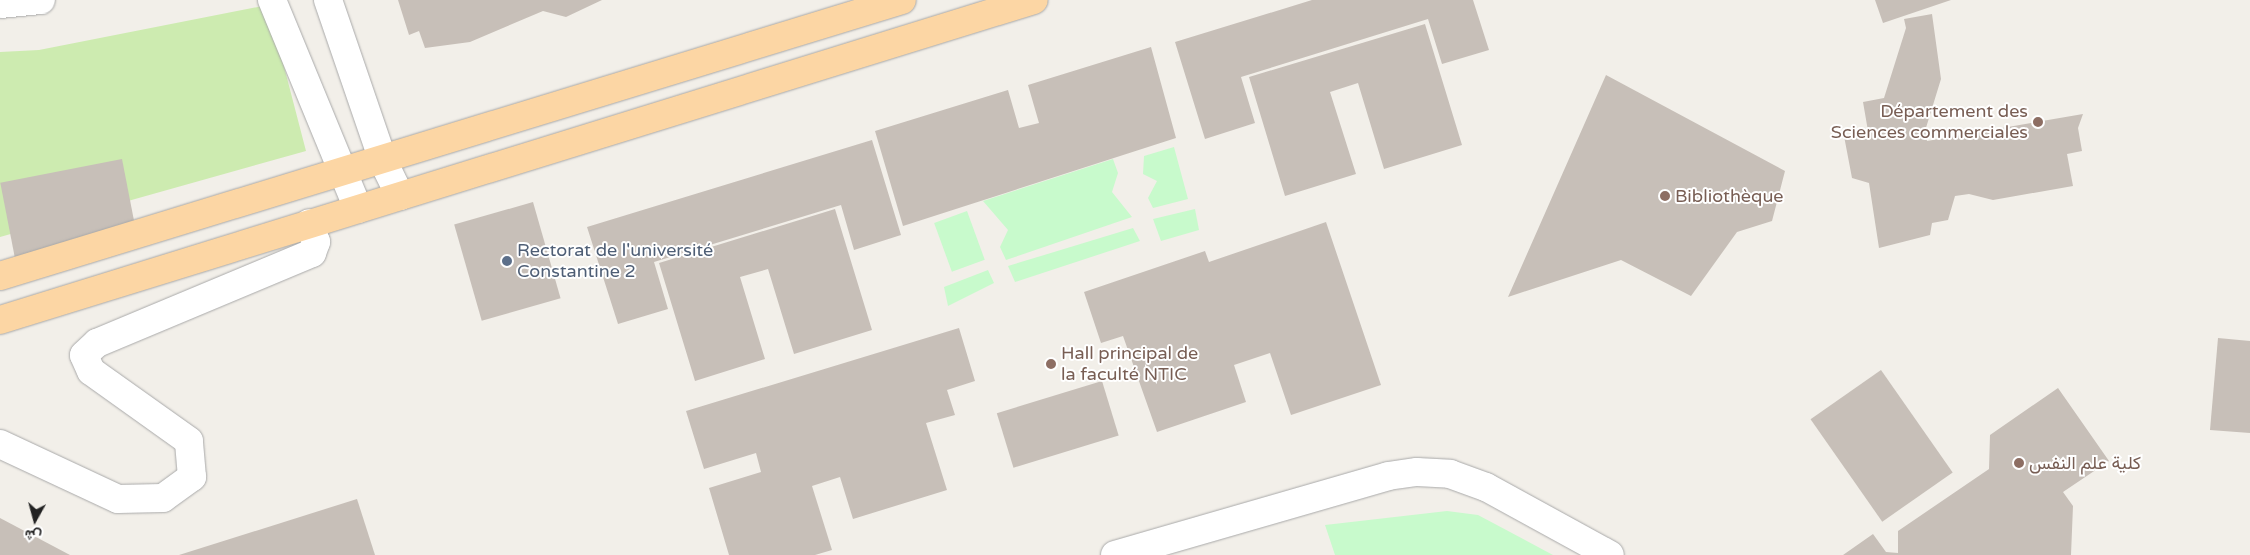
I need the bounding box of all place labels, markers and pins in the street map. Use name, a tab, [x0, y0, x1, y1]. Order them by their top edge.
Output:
place label: Département des Sciences commerciales	[1831, 101, 2028, 144]
marker: Département des Sciences commerciales	[2032, 116, 2044, 128]
place label: Bibliothèque	[1675, 185, 1784, 207]
marker: Bibliothèque	[1659, 190, 1671, 202]
place label: Rectorat de l'université Constantine 2	[517, 240, 713, 282]
marker: Rectorat de l'université Constantine 2	[501, 255, 513, 267]
place label: Hall principal de la faculté NTIC	[1061, 343, 1198, 386]
marker: Hall principal de la faculté NTIC	[1045, 358, 1057, 370]
place label: كلية علم النفس	[2029, 452, 2141, 474]
marker: كلية علم النفس	[2013, 457, 2025, 469]

